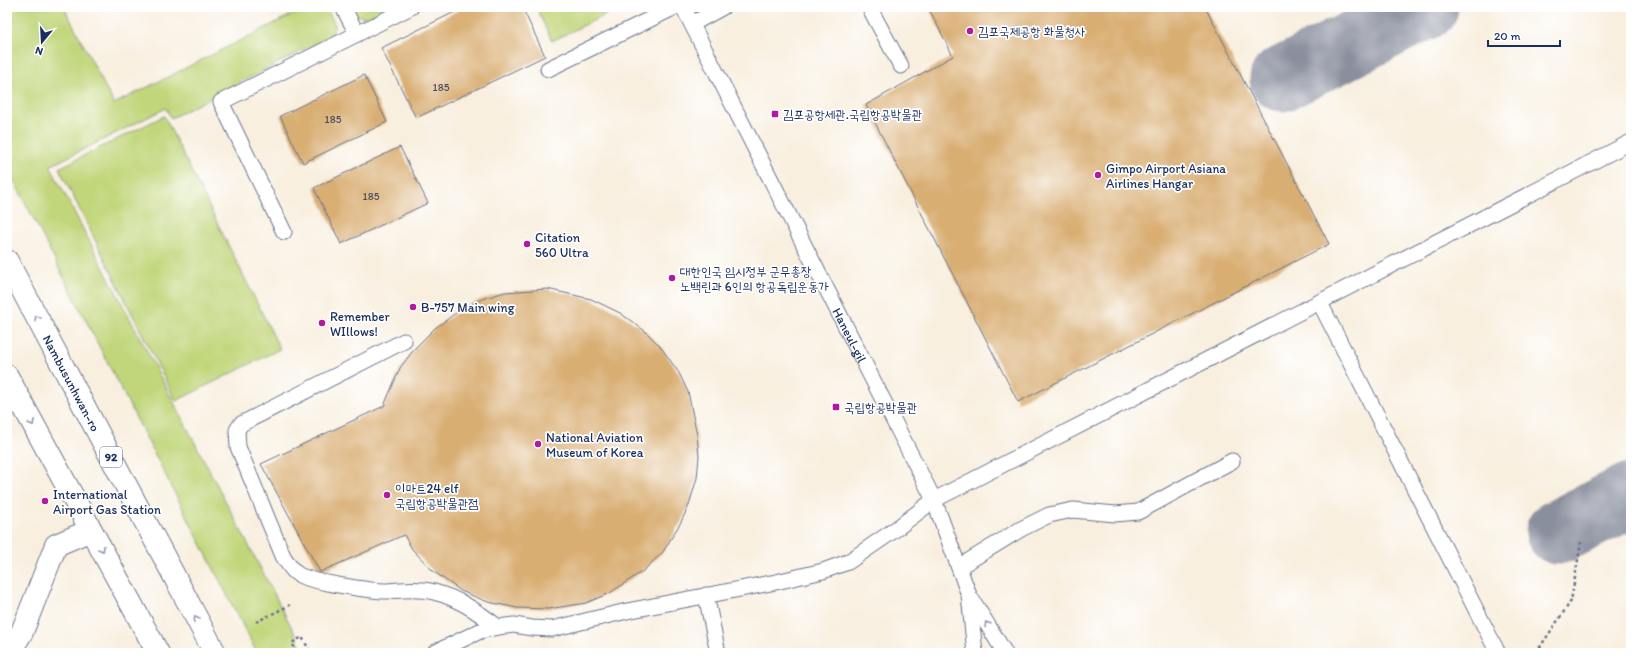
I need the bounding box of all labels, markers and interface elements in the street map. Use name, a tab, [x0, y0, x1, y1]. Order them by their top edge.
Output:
north arrow	[22, 22, 62, 62]
scale bar	[1488, 22, 1560, 48]
place label: 김포국제공항 화물청사	[978, 24, 1086, 39]
marker: 김포국제공항 화물청사	[965, 26, 975, 36]
text: 20 m	[1494, 29, 1521, 43]
text: N	[34, 44, 45, 58]
house number: 185	[433, 81, 450, 94]
place label: 김포공항세관.국립항공박물관	[783, 107, 922, 122]
marker: 김포공항세관.국립항공박물관	[770, 109, 780, 119]
house number: 185	[325, 113, 342, 126]
place label: Gimpo Airport Asiana Airlines Hangar	[1106, 161, 1226, 191]
marker: Gimpo Airport Asiana Airlines Hangar	[1093, 170, 1103, 180]
house number: 185	[363, 190, 380, 203]
place label: Citation 560 Ultra	[535, 230, 589, 260]
marker: Citation 560 Ultra	[522, 239, 532, 249]
place label: 대한인국 임시정부 군무총장 노백린과 6인의 항공독립운동가	[680, 264, 829, 294]
marker: 대한인국 임시정부 군무총장 노백린과 6인의 항공독립운동가	[667, 273, 677, 283]
place label: B-757 Main wing	[421, 300, 515, 315]
marker: B-757 Main wing	[408, 302, 418, 312]
street label: Haneul-gil	[830, 305, 870, 365]
place label: Remember WIllows!	[330, 309, 391, 339]
one-way arrow	[35, 315, 42, 322]
marker: Remember WIllows!	[317, 318, 327, 328]
street label: Nambusunhwan-ro	[40, 332, 104, 434]
place label: 국립항공박물관	[844, 400, 917, 415]
marker: 국립항공박물관	[831, 402, 841, 412]
one-way arrow	[28, 419, 35, 426]
place label: National Aviation Museum of Korea	[546, 430, 644, 460]
marker: National Aviation Museum of Korea	[533, 439, 543, 449]
road number: 92	[100, 447, 122, 467]
place label: 이마트24 elf 국립항공박물관점	[395, 481, 479, 511]
place label: International Airport Gas Station	[53, 487, 161, 517]
marker: 이마트24 elf 국립항공박물관점	[382, 490, 392, 500]
marker: International Airport Gas Station	[40, 496, 50, 506]
one-way arrow	[97, 545, 104, 552]
one-way arrow	[194, 615, 201, 623]
one-way arrow	[984, 621, 992, 628]

